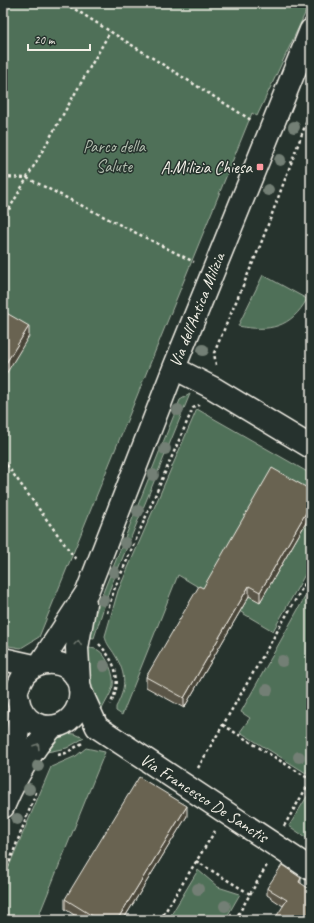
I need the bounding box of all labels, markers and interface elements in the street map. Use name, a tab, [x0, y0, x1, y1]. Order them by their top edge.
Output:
scale bar	[28, 26, 90, 52]
text: 20 m	[34, 32, 56, 48]
park label: Parco della Salute	[83, 136, 147, 177]
place label: A.Milizia Chiesa	[161, 157, 254, 178]
marker: A.Milizia Chiesa	[255, 162, 265, 172]
street label: Via dell'Antica Milizia	[165, 248, 230, 370]
one-way arrow	[73, 640, 82, 646]
one-way arrow	[33, 743, 40, 750]
street label: Via Francesco De Sanctis	[136, 749, 274, 848]

